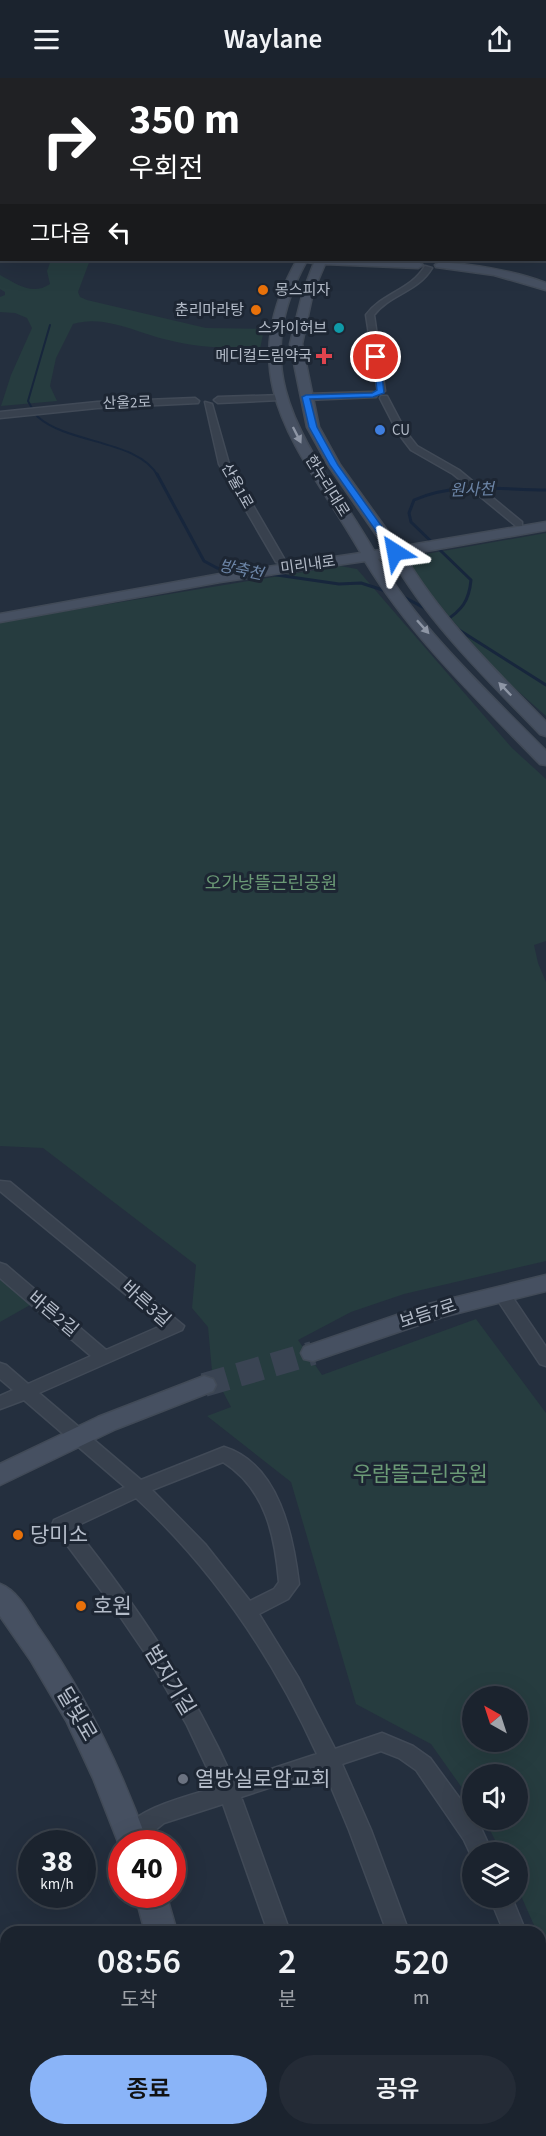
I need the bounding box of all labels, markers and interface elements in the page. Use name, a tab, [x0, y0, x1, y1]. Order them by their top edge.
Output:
text: Waylane	[224, 20, 322, 59]
icon: menu	[30, 23, 63, 56]
icon: share	[483, 23, 516, 56]
text: 350 m	[129, 90, 240, 150]
icon: right	[30, 102, 108, 180]
text: 우회전	[129, 149, 204, 188]
icon: left	[103, 216, 136, 249]
text: 그다음	[30, 218, 91, 250]
place label: 몽스피자	[275, 280, 330, 301]
marker: 몽스피자	[256, 283, 270, 297]
place label: 춘리마라탕	[175, 300, 244, 321]
marker: 춘리마라탕	[249, 303, 263, 317]
place label: 스카이허브	[258, 318, 327, 339]
marker: 스카이허브	[332, 321, 346, 335]
pin	[350, 331, 401, 382]
icon: arrive	[359, 340, 392, 373]
place label: 메디컬드림약국	[215, 346, 312, 367]
marker: 메디컬드림약국	[317, 349, 331, 363]
street label: 산울2로	[102, 392, 152, 414]
place label: CU	[392, 420, 410, 441]
marker: CU	[373, 423, 387, 437]
one-way arrow	[292, 427, 302, 444]
street label: 한누리대로	[300, 451, 354, 521]
street label: 산울1로	[216, 460, 258, 512]
water label: 원사천	[450, 478, 497, 502]
position arrow	[363, 520, 427, 584]
street label: 미리내로	[279, 551, 337, 579]
water label: 방축천	[217, 555, 267, 586]
one-way arrow	[416, 620, 430, 635]
one-way arrow	[498, 681, 512, 696]
park label: 오가낭뜰근린공원	[205, 871, 337, 896]
street label: 바른3길	[116, 1275, 176, 1333]
street label: 바른2길	[23, 1286, 83, 1342]
street label: 보듬7로	[396, 1293, 460, 1335]
park label: 우람뜰근린공원	[352, 1459, 488, 1489]
place label: 당미소	[30, 1520, 88, 1550]
marker: 당미소	[11, 1528, 25, 1542]
place label: 호원	[93, 1591, 132, 1621]
marker: 호원	[74, 1599, 88, 1613]
street label: 범지기길	[137, 1639, 203, 1721]
street label: 달빛로	[50, 1681, 104, 1747]
north arrow	[462, 1686, 528, 1752]
map controls	[462, 1686, 528, 1908]
place label: 열방실로암교회	[195, 1764, 330, 1794]
button: sound	[462, 1764, 528, 1830]
marker: 열방실로암교회	[176, 1772, 190, 1786]
speed limit sign: 40	[108, 1830, 186, 1908]
text: 38	[41, 1840, 73, 1883]
button: layers	[462, 1842, 528, 1908]
text: km/h	[40, 1874, 74, 1895]
text: 08:56	[97, 1936, 181, 1987]
text: 2	[278, 1936, 296, 1987]
text: 520	[393, 1937, 449, 1988]
text: m	[413, 1984, 429, 2012]
text: 도착	[121, 1986, 157, 2014]
text: 분	[278, 1986, 296, 2014]
button: 종료	[30, 2055, 267, 2124]
button: 공유	[279, 2055, 516, 2124]

